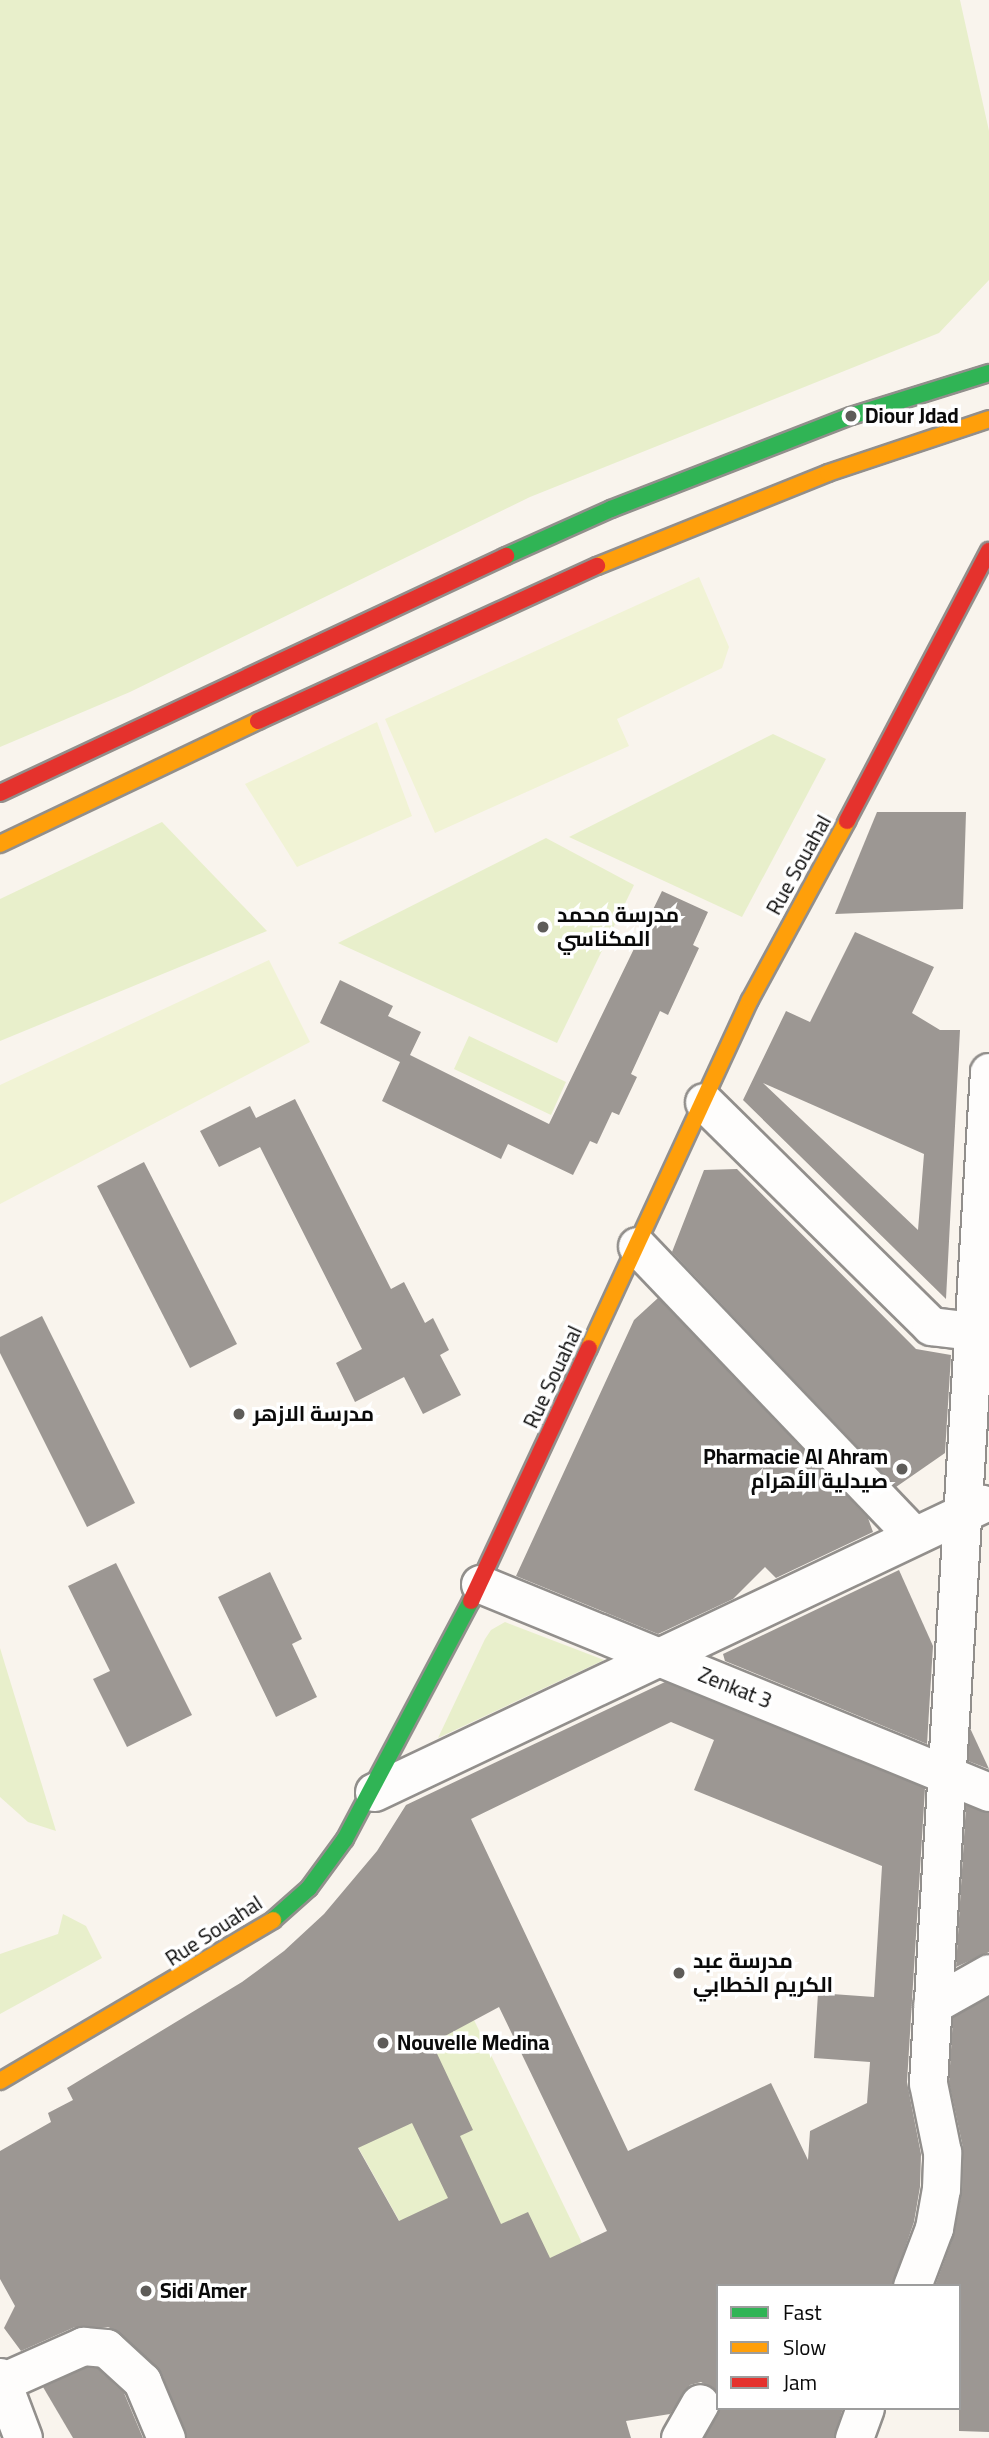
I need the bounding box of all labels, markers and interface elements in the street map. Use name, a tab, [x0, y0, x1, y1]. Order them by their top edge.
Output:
place label: Diour Jdad	[865, 403, 959, 429]
marker: Diour Jdad	[843, 408, 859, 424]
street label: Rue Souahal	[761, 811, 837, 919]
place label: مدرسة محمد المكناسي	[557, 902, 679, 952]
marker: مدرسة محمد المكناسي	[535, 919, 551, 935]
street label: Rue Souahal	[518, 1322, 588, 1432]
place label: مدرسة الازهر	[253, 1401, 374, 1427]
marker: مدرسة الازهر	[231, 1406, 247, 1422]
place label: Pharmacie Al Ahram صيدلية الأهرام	[703, 1444, 888, 1494]
marker: Pharmacie Al Ahram صيدلية الأهرام	[894, 1461, 910, 1477]
street label: Zenkat 3	[695, 1662, 775, 1714]
street label: Rue Souahal	[161, 1890, 267, 1972]
place label: مدرسة عبد الكريم الخطابي	[693, 1948, 833, 1998]
marker: مدرسة عبد الكريم الخطابي	[671, 1965, 687, 1981]
place label: Nouvelle Medina	[397, 2030, 549, 2056]
marker: Nouvelle Medina	[375, 2035, 391, 2051]
place label: Sidi Amer	[160, 2278, 247, 2304]
marker: Sidi Amer	[138, 2283, 154, 2299]
legend	[716, 2284, 961, 2410]
text: Fast	[783, 2293, 822, 2332]
text: Slow	[783, 2328, 826, 2367]
text: Jam	[783, 2363, 817, 2402]

